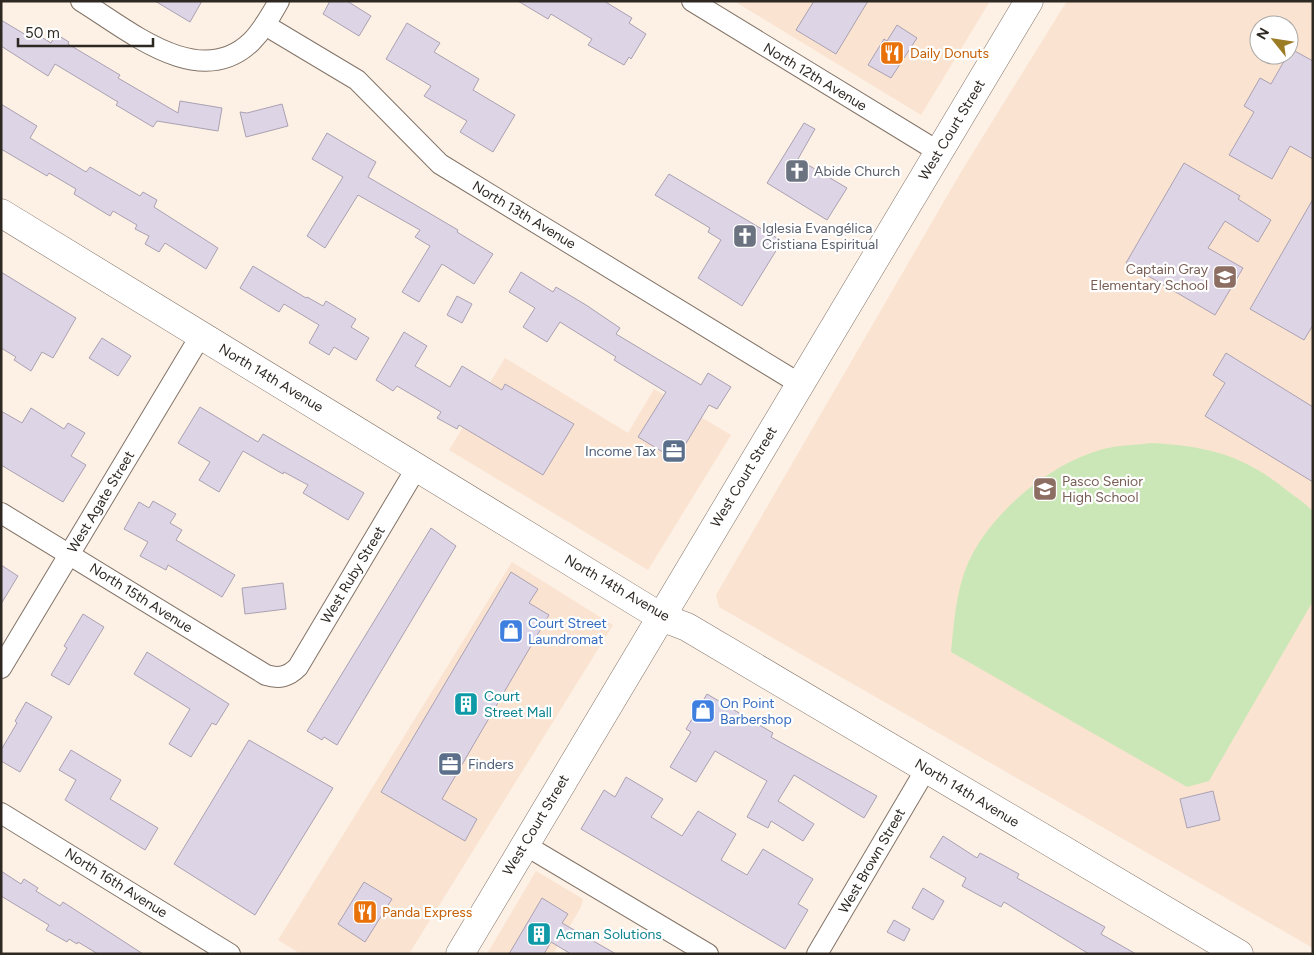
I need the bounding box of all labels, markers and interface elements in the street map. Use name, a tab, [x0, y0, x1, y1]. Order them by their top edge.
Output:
scale bar	[18, 15, 152, 47]
north arrow	[1249, 15, 1299, 65]
text: 50 m	[25, 24, 60, 42]
text: N	[1253, 25, 1273, 43]
street label: North 12th Avenue	[760, 39, 870, 115]
restaurant icon: Daily Donuts	[879, 40, 905, 66]
place label: Daily Donuts	[910, 45, 989, 62]
street label: West Court Street	[915, 77, 989, 183]
church icon: Abide Church	[784, 158, 810, 184]
place label: Abide Church	[814, 163, 900, 180]
street label: North 13th Avenue	[469, 177, 579, 253]
place label: Iglesia Evangélica Cristiana Espiritual	[762, 220, 878, 253]
church icon: Iglesia Evangélica Cristiana Espiritual	[732, 223, 758, 249]
place label: Captain Gray Elementary School	[1090, 261, 1209, 294]
school or university icon: Captain Gray Elementary School	[1212, 264, 1238, 290]
street label: North 14th Avenue	[216, 340, 327, 416]
street label: West Court Street	[707, 424, 781, 530]
office icon: Income Tax	[661, 438, 687, 464]
place label: Income Tax	[585, 443, 656, 460]
street label: West Agate Street	[64, 448, 138, 556]
place label: Pasco Senior High School	[1062, 473, 1143, 506]
school or university icon: Pasco Senior High School	[1032, 476, 1058, 502]
street label: West Ruby Street	[317, 523, 389, 627]
street label: North 14th Avenue	[561, 551, 673, 625]
street label: North 15th Avenue	[86, 560, 196, 637]
place label: Court Street Laundromat	[528, 615, 607, 648]
shop icon: Court Street Laundromat	[498, 618, 524, 644]
place label: Court Street Mall	[484, 688, 552, 721]
building icon: Court Street Mall	[453, 691, 479, 717]
place label: On Point Barbershop	[720, 695, 792, 728]
shop icon: On Point Barbershop	[690, 698, 716, 724]
office icon: Finders	[437, 751, 463, 777]
street label: North 14th Avenue	[912, 755, 1023, 831]
place label: Finders	[468, 756, 514, 773]
street label: West Court Street	[499, 772, 573, 878]
street label: West Brown Street	[835, 805, 909, 917]
street label: North 16th Avenue	[62, 845, 171, 922]
restaurant icon: Panda Express	[352, 899, 378, 925]
place label: Panda Express	[382, 904, 472, 921]
building icon: Acman Solutions	[526, 921, 552, 947]
place label: Acman Solutions	[556, 926, 662, 943]

